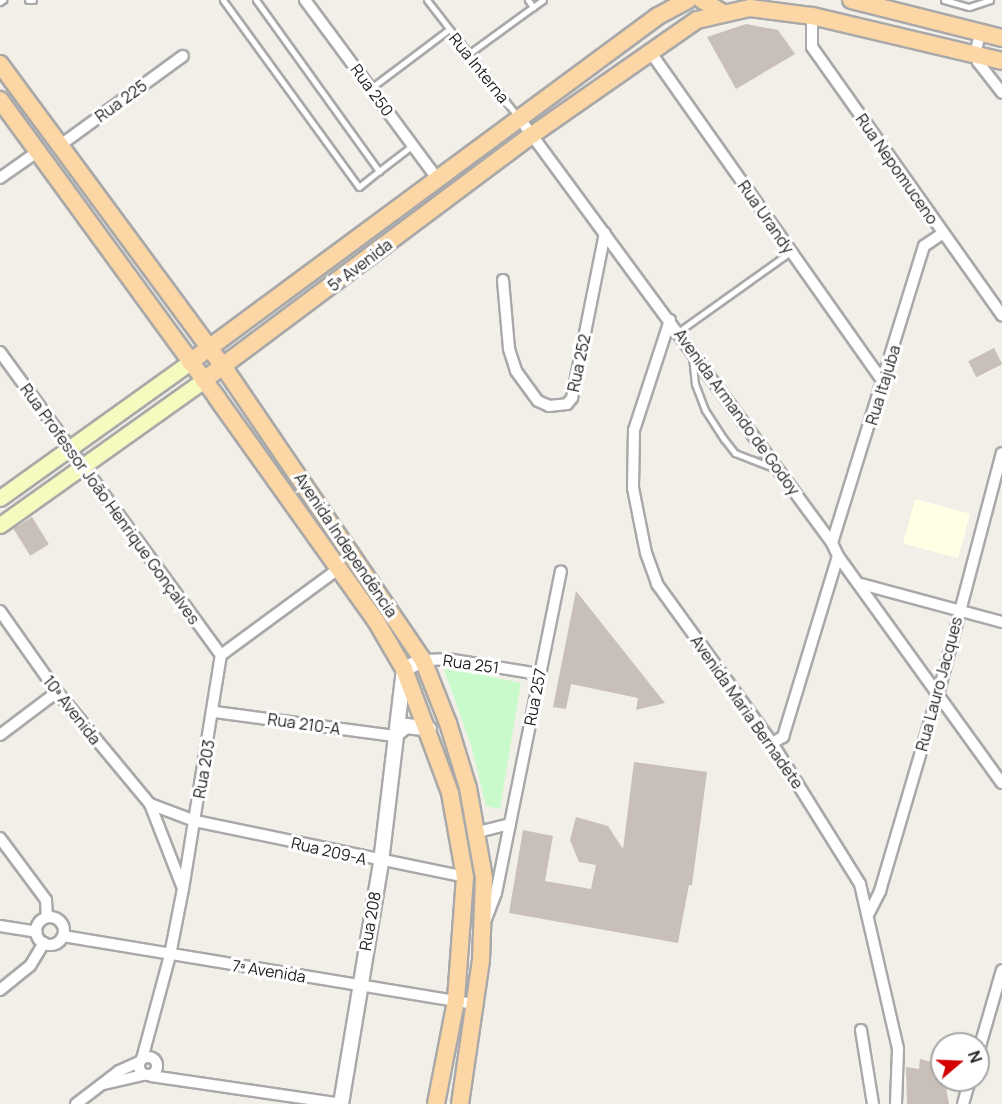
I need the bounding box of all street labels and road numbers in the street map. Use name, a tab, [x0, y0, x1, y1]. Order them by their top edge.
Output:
street label: Rua Interna	[445, 29, 513, 107]
street label: Rua 250	[347, 60, 397, 120]
street label: Rua 225	[91, 76, 151, 126]
street label: Rua Nepomuceno	[852, 110, 942, 228]
street label: Rua Urandy	[734, 177, 798, 257]
street label: 5ª Avenida	[324, 235, 396, 295]
street label: Avenida Armando de Godoy	[670, 325, 804, 499]
street label: Rua 252	[564, 332, 594, 394]
street label: Rua Itajuba	[862, 343, 904, 427]
street label: Rua Professor João Henrique Gonçalves	[16, 380, 204, 628]
street label: Avenida Independência	[290, 469, 402, 621]
street label: Rua Lauro Jacques	[912, 615, 966, 753]
street label: Avenida Maria Bernadete	[687, 632, 807, 792]
street label: Rua 251	[442, 651, 500, 677]
street label: Rua 257	[520, 667, 550, 727]
street label: 10ª Avenida	[39, 672, 105, 748]
street label: Rua 210-A	[266, 709, 342, 739]
street label: Rua 203	[189, 738, 219, 800]
street label: Rua 209-A	[289, 833, 369, 869]
street label: Rua 208	[355, 890, 385, 952]
street label: 7ª Avenida	[231, 956, 307, 986]

